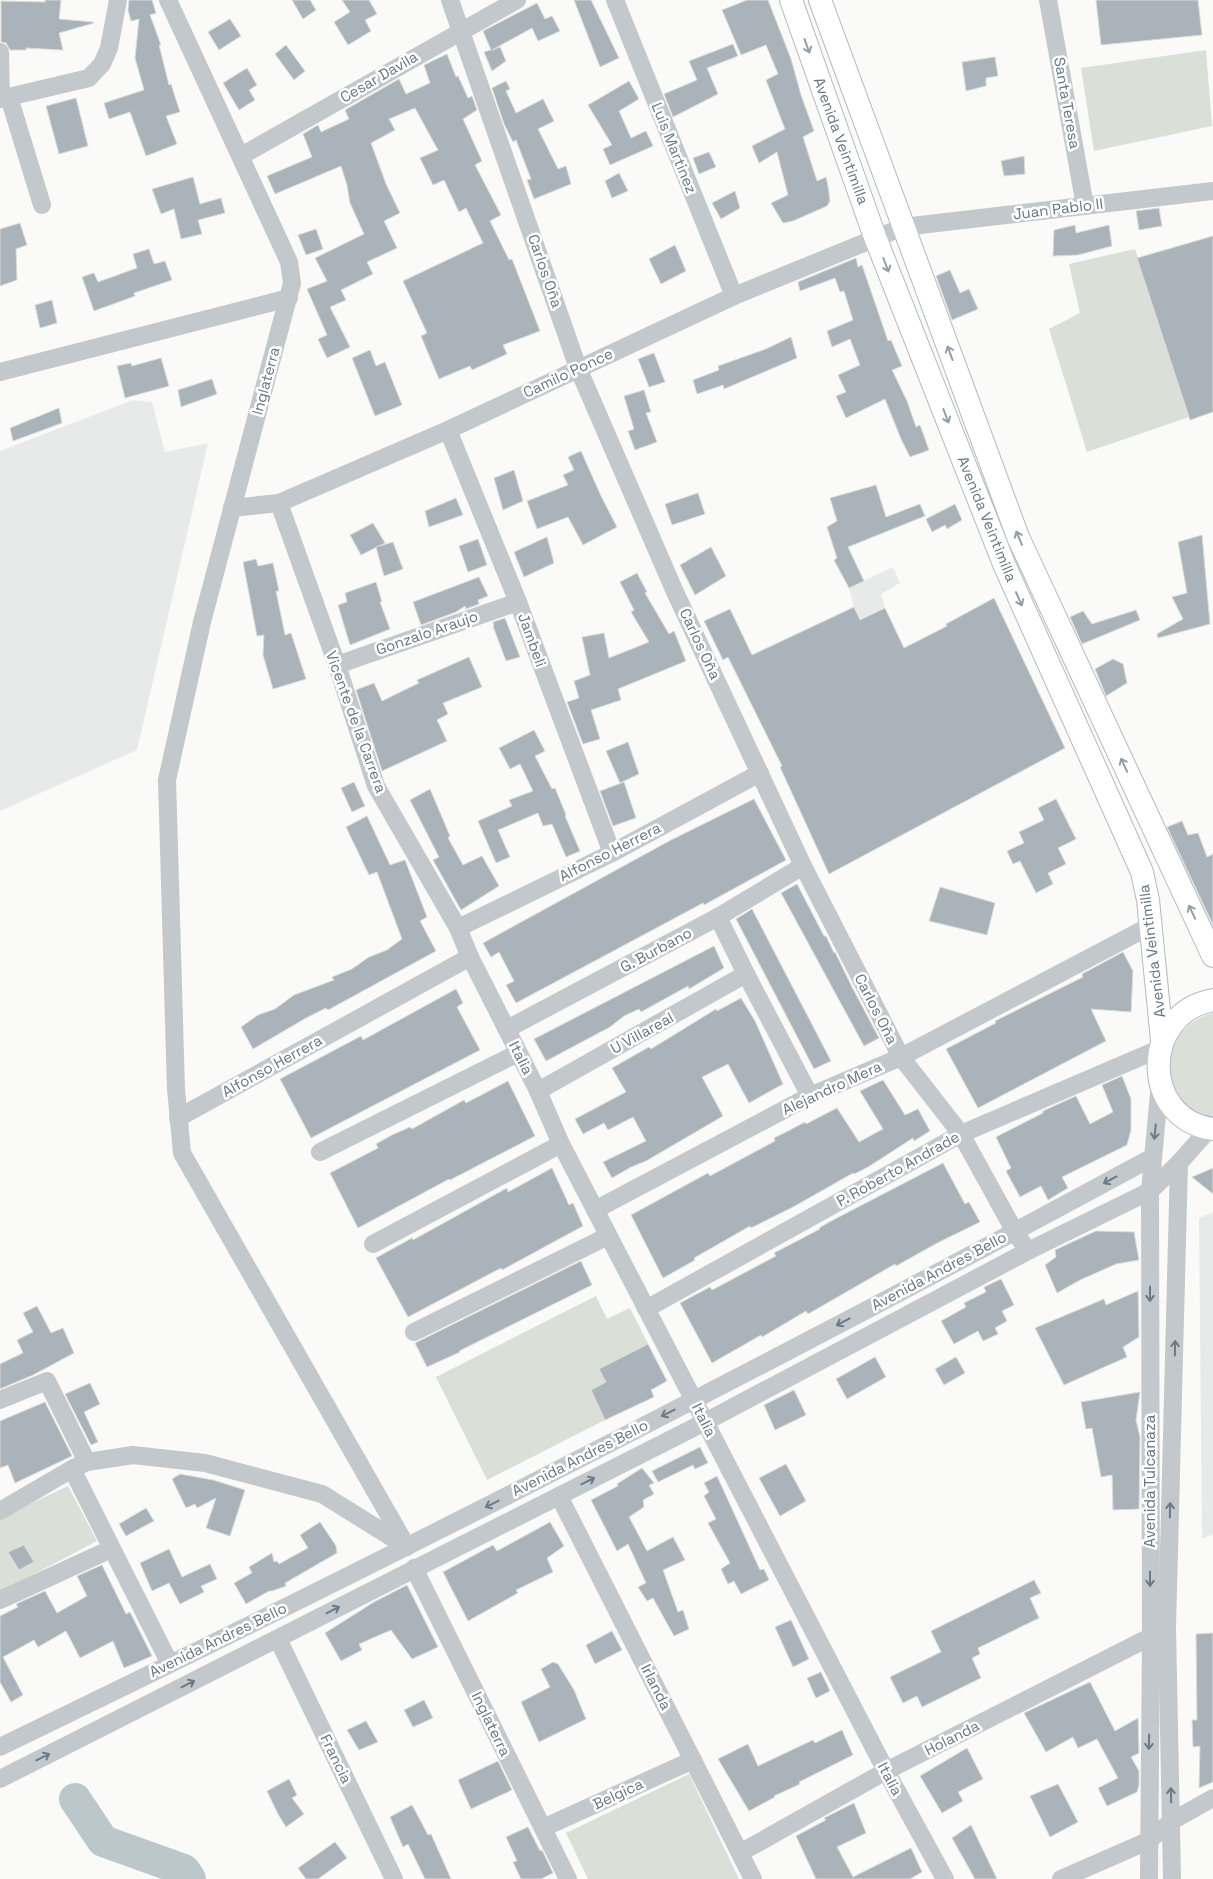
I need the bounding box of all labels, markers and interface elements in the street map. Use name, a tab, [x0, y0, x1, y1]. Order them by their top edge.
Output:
one-way arrow	[803, 38, 812, 53]
street label: Cesar Davila	[336, 46, 421, 106]
street label: Santa Teresa	[1050, 56, 1085, 151]
street label: Avenida Veintimilla	[810, 75, 873, 207]
street label: Luis Martinez	[648, 100, 701, 196]
street label: Juan Pablo II	[1012, 194, 1104, 223]
street label: Carlos Oña	[524, 232, 567, 310]
one-way arrow	[882, 256, 891, 272]
street label: Camilo Ponce	[520, 343, 616, 402]
street label: Inglaterra	[247, 344, 284, 417]
one-way arrow	[945, 346, 954, 361]
one-way arrow	[941, 408, 951, 423]
street label: Avenida Veintimilla	[954, 453, 1022, 585]
one-way arrow	[1013, 531, 1023, 546]
one-way arrow	[1015, 591, 1025, 606]
street label: Carlos Oña	[676, 605, 725, 683]
street label: Gonzalo Araujo	[373, 606, 480, 659]
street label: Jambeli	[514, 610, 551, 669]
street label: Vicente de la Carrera	[322, 648, 391, 796]
one-way arrow	[1119, 758, 1128, 773]
street label: Alfonso Herrera	[556, 818, 664, 885]
street label: Avenida Veintimilla	[1134, 883, 1169, 1019]
one-way arrow	[1187, 905, 1197, 920]
street label: G. Burbano	[617, 923, 695, 976]
street label: Carlos Oña	[851, 970, 902, 1047]
street label: U Villareal	[607, 1007, 677, 1058]
street label: Alfonso Herrera	[218, 1030, 325, 1101]
street label: Italia	[505, 1038, 538, 1078]
street label: Alejandro Mera	[779, 1056, 885, 1119]
one-way arrow	[1151, 1124, 1160, 1140]
street label: P. Roberto Andrade	[833, 1127, 963, 1210]
one-way arrow	[1103, 1176, 1118, 1185]
street label: Avenida Andres Bello	[868, 1227, 1010, 1314]
one-way arrow	[1145, 1286, 1155, 1302]
one-way arrow	[835, 1317, 850, 1327]
one-way arrow	[1170, 1340, 1179, 1356]
street label: Italia	[688, 1400, 721, 1440]
one-way arrow	[660, 1408, 675, 1418]
street label: Avenida Tulcanaza	[1140, 1414, 1159, 1547]
street label: Avenida Andres Bello	[508, 1415, 651, 1500]
one-way arrow	[580, 1476, 595, 1486]
one-way arrow	[485, 1500, 500, 1509]
one-way arrow	[1166, 1503, 1175, 1519]
one-way arrow	[1145, 1570, 1155, 1587]
street label: Avenida Andres Bello	[146, 1598, 290, 1681]
one-way arrow	[325, 1605, 340, 1614]
street label: Irlanda	[637, 1661, 676, 1713]
one-way arrow	[181, 1679, 196, 1689]
street label: Inglaterra	[468, 1688, 515, 1760]
street label: Holanda	[921, 1716, 983, 1759]
street label: Francia	[316, 1731, 357, 1787]
one-way arrow	[1145, 1733, 1154, 1749]
one-way arrow	[36, 1752, 51, 1762]
street label: Italia	[874, 1759, 907, 1799]
street label: Belgica	[590, 1774, 646, 1813]
one-way arrow	[1166, 1788, 1176, 1804]

